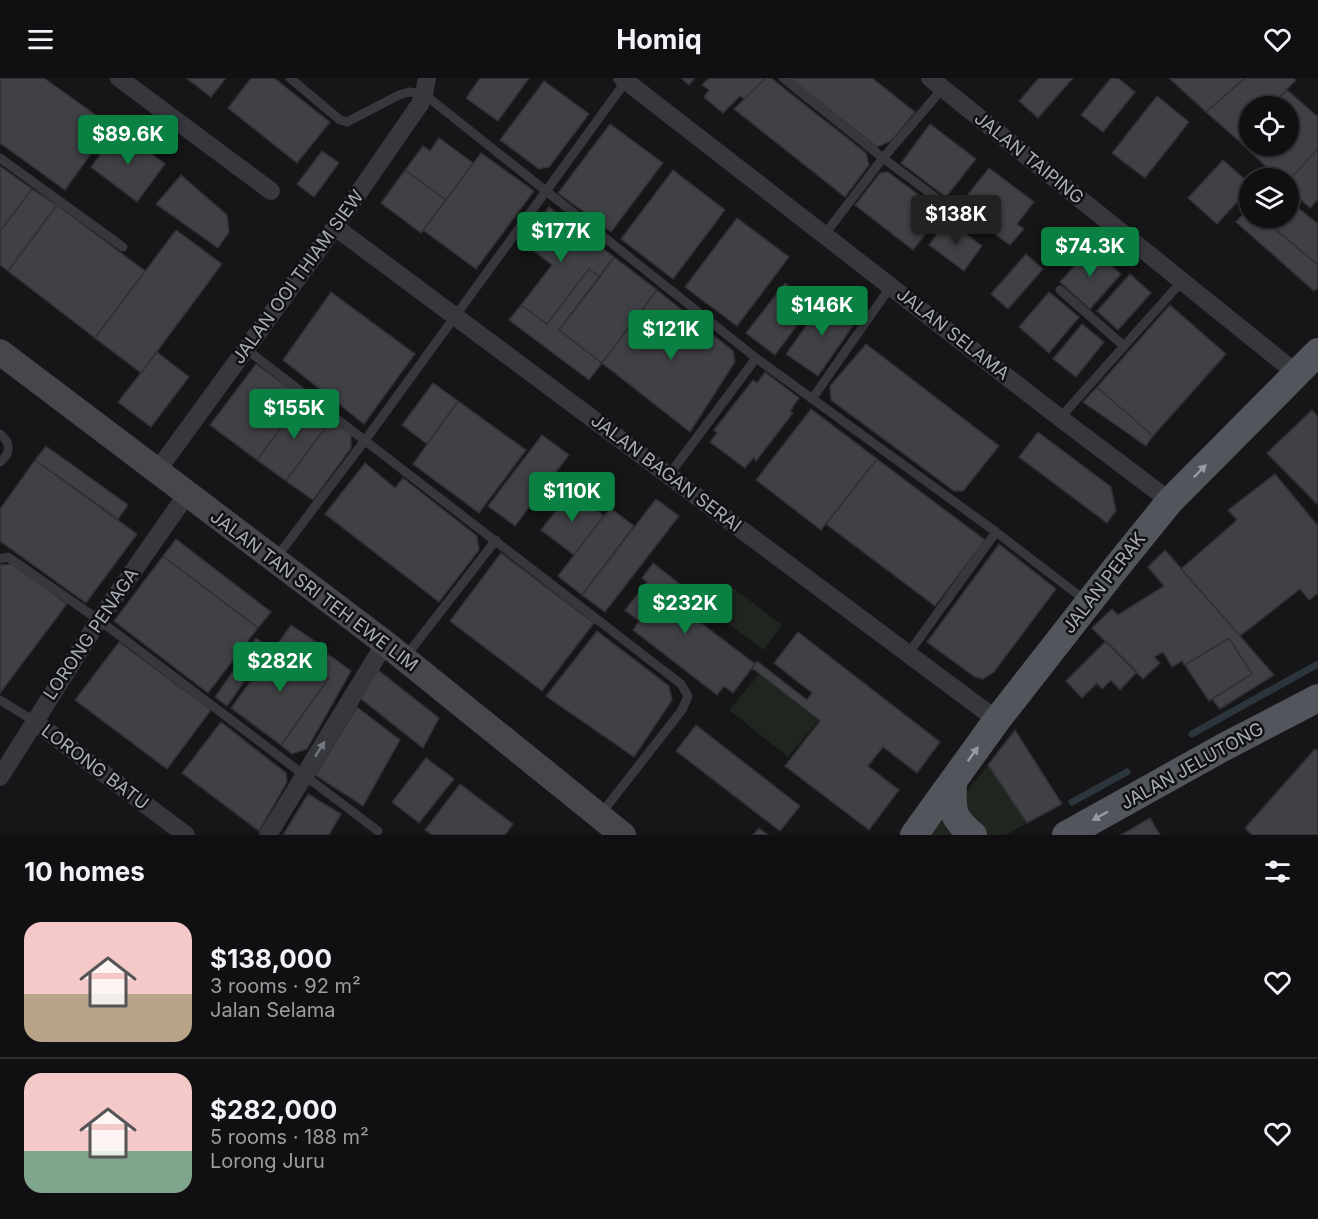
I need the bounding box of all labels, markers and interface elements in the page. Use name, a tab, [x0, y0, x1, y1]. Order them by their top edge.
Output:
icon: menu	[24, 23, 57, 56]
text: Homiq	[616, 23, 702, 56]
icon: heart	[1261, 23, 1294, 56]
map controls	[1239, 96, 1299, 228]
button: locate	[1239, 96, 1299, 156]
street label: JALAN TAIPING	[971, 107, 1088, 208]
pin: $89.6K	[79, 115, 177, 166]
text: $89.6K	[92, 122, 164, 146]
button: layers	[1239, 168, 1299, 228]
street label: JALAN OOI THIAM SIEW	[228, 186, 368, 368]
pin: $138K	[914, 195, 998, 246]
text: $138K	[925, 202, 987, 226]
pin: $177K	[519, 212, 603, 263]
text: $177K	[531, 219, 591, 243]
pin: $74.3K	[1041, 227, 1139, 278]
text: $74.3K	[1055, 234, 1125, 258]
street label: JALAN SELAMA	[893, 283, 1014, 384]
pin: $146K	[780, 286, 864, 337]
text: $146K	[791, 293, 853, 317]
pin: $121K	[629, 310, 713, 361]
text: $121K	[642, 317, 700, 341]
pin: $155K	[252, 389, 336, 440]
text: $155K	[263, 396, 325, 420]
street label: JALAN BAGAN SERAI	[587, 409, 745, 536]
one-way arrow	[1193, 463, 1207, 478]
pin: $110K	[530, 472, 614, 523]
text: $110K	[543, 479, 601, 503]
street label: JALAN TAN SRI TEH EWE LIM	[206, 506, 422, 676]
street label: JALAN PERAK	[1058, 528, 1149, 637]
street label: LORONG PENAGA	[39, 564, 142, 703]
pin: $232K	[643, 584, 727, 635]
text: $232K	[652, 591, 718, 615]
pin: $282K	[238, 642, 322, 693]
text: $282K	[247, 649, 313, 673]
street label: JALAN JELUTONG	[1117, 718, 1267, 814]
street label: LORONG BATU	[38, 720, 153, 814]
one-way arrow	[315, 741, 326, 757]
one-way arrow	[967, 746, 979, 762]
one-way arrow	[1091, 811, 1108, 821]
icon: filters	[1261, 855, 1294, 888]
text: 10 homes	[24, 856, 145, 887]
text: $138,000	[210, 943, 332, 974]
icon: home	[72, 946, 144, 1018]
icon: heart	[1261, 966, 1294, 999]
text: 3 rooms · 92 m²	[210, 974, 361, 998]
text: Jalan Selama	[210, 998, 335, 1022]
text: $282,000	[210, 1094, 337, 1125]
icon: home	[72, 1097, 144, 1169]
icon: heart	[1261, 1117, 1294, 1150]
text: 5 rooms · 188 m²	[210, 1125, 369, 1149]
text: Lorong Juru	[210, 1149, 325, 1173]

